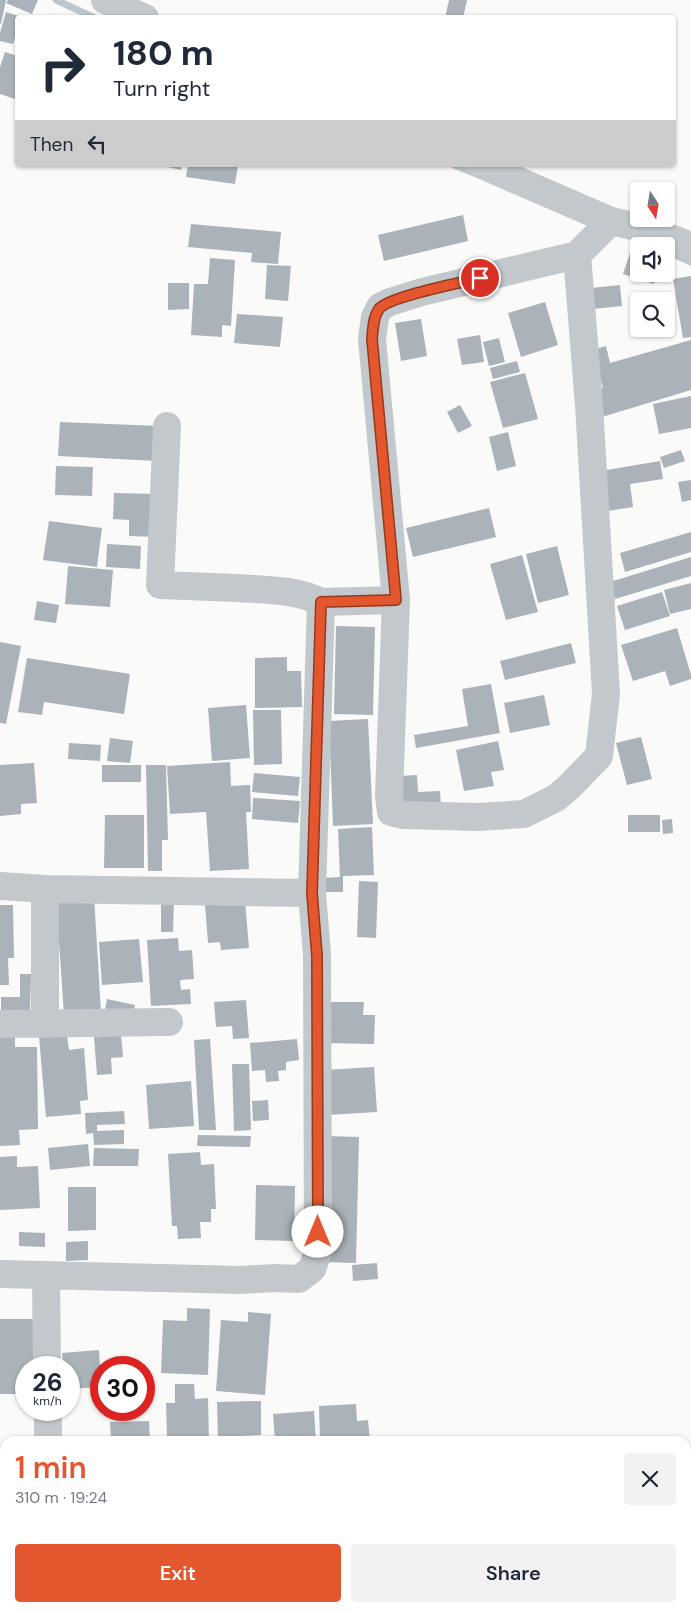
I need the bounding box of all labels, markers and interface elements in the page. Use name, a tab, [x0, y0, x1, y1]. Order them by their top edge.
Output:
text: 180 m	[113, 30, 214, 76]
icon: right	[30, 35, 95, 100]
text: Turn right	[113, 74, 210, 103]
icon: left	[83, 130, 111, 158]
text: Then	[30, 132, 73, 157]
north arrow	[630, 182, 675, 228]
map controls	[630, 182, 675, 337]
button: sound	[630, 237, 675, 282]
pin	[459, 257, 501, 299]
icon: arrive	[466, 264, 494, 292]
button: search	[630, 292, 675, 337]
position arrow	[291, 1205, 343, 1257]
speed limit sign: 30	[90, 1356, 155, 1421]
text: 26	[32, 1366, 63, 1399]
text: km/h	[33, 1393, 62, 1409]
text: 1 min	[15, 1448, 87, 1487]
button: close	[624, 1453, 676, 1505]
text: 310 m · 19:24	[15, 1487, 107, 1508]
button: Exit	[15, 1544, 341, 1602]
button: Share	[351, 1544, 676, 1602]

